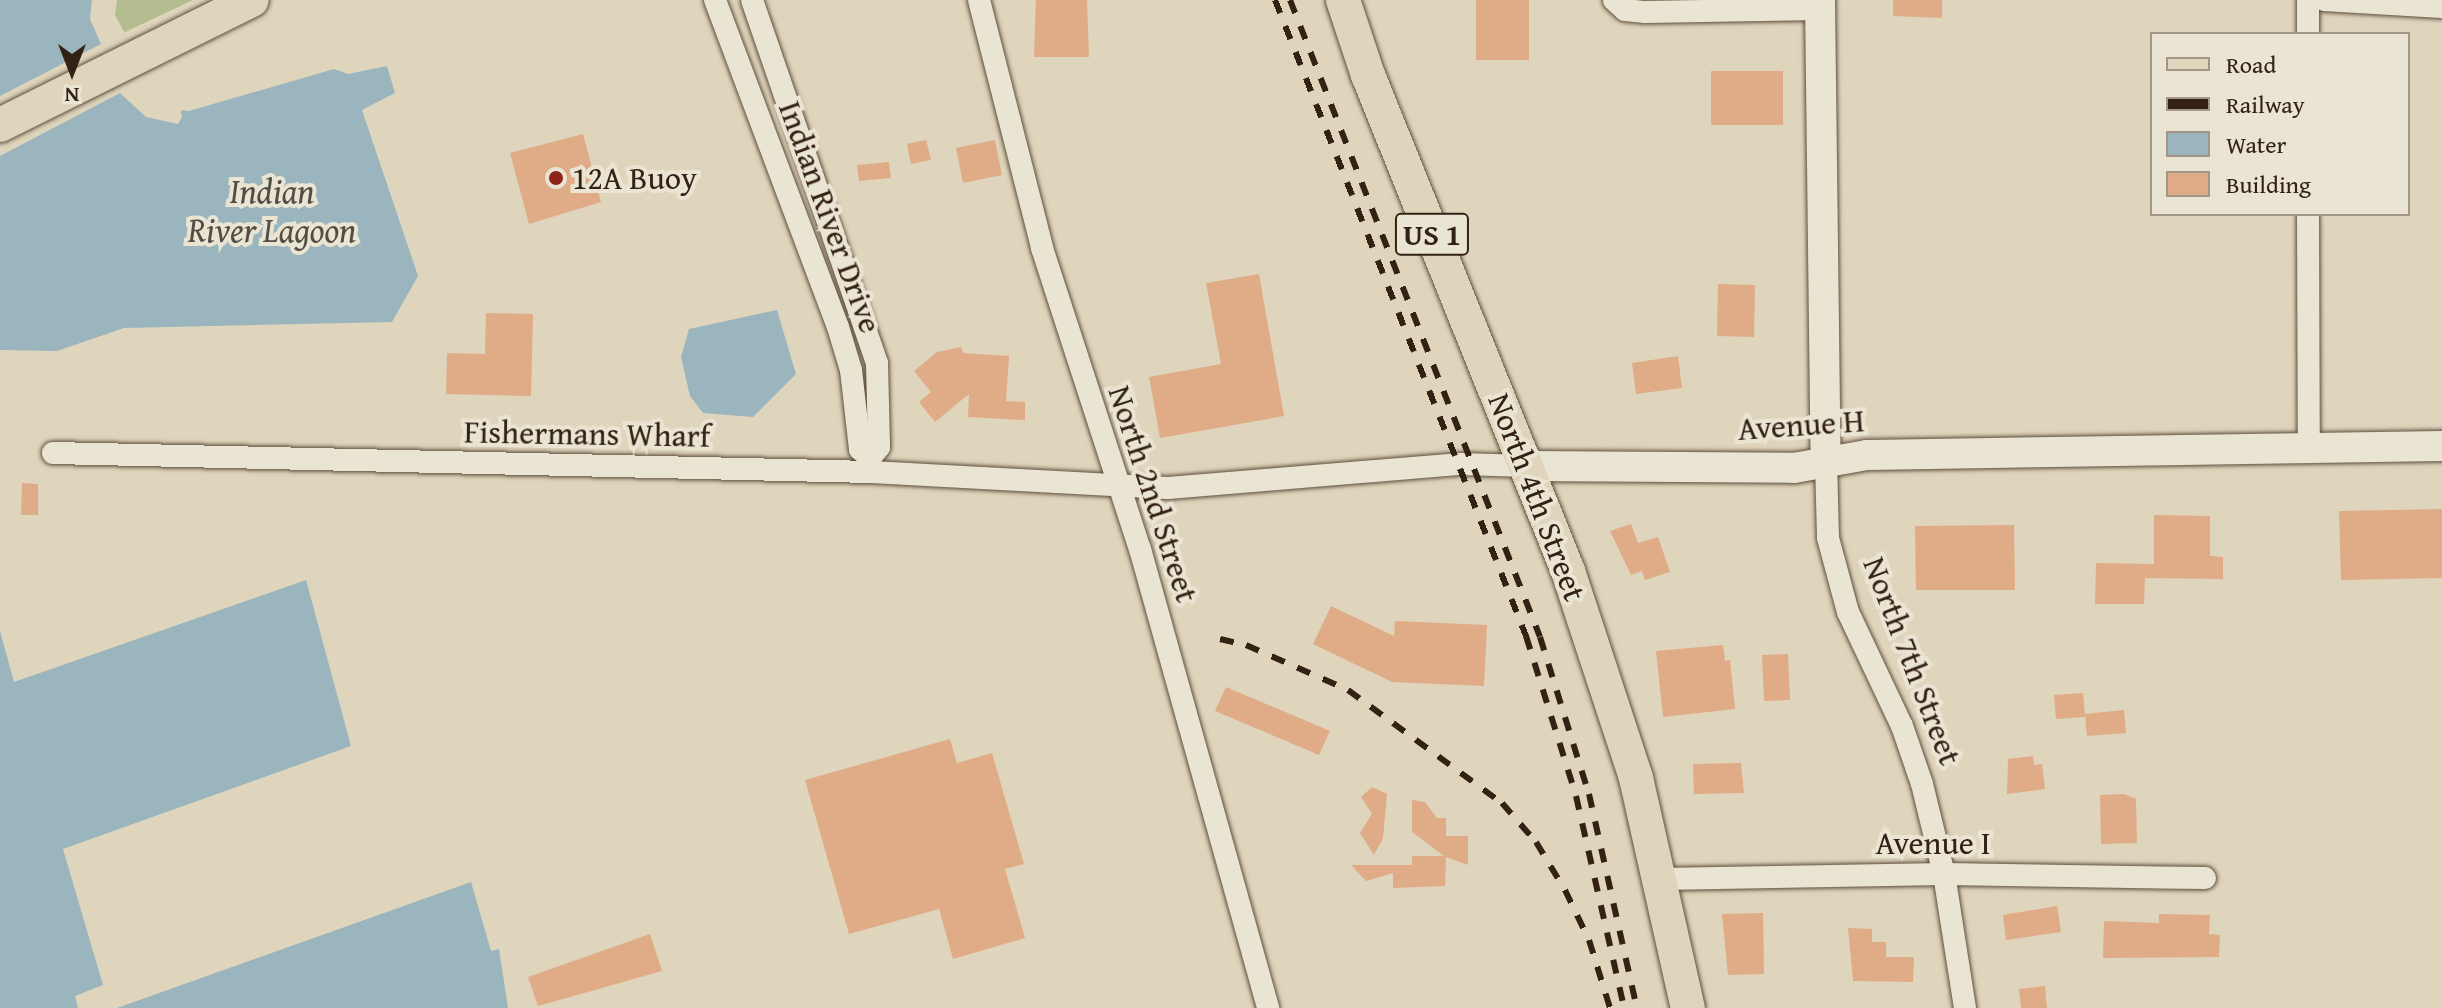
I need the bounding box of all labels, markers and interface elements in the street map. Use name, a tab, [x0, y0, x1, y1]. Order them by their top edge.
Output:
north arrow	[32, 32, 112, 112]
legend	[2150, 32, 2410, 216]
text: Road	[2226, 47, 2276, 82]
text: N	[65, 80, 79, 112]
text: Railway	[2226, 87, 2305, 122]
street label: Indian River Drive	[770, 96, 890, 338]
text: Water	[2226, 127, 2286, 162]
place label: 12A Buoy	[572, 159, 697, 197]
text: Building	[2226, 167, 2311, 202]
marker: 12A Buoy	[547, 169, 565, 187]
water label: Indian River Lagoon	[188, 170, 356, 250]
road number: US 1	[1394, 208, 1470, 260]
street label: North 2nd Street	[1100, 381, 1206, 607]
street label: North 4th Street	[1480, 388, 1594, 606]
street label: Avenue H	[1737, 401, 1865, 449]
street label: Fishermans Wharf	[464, 413, 710, 455]
street label: North 7th Street	[1855, 552, 1969, 770]
street label: Avenue I	[1875, 824, 1991, 862]

